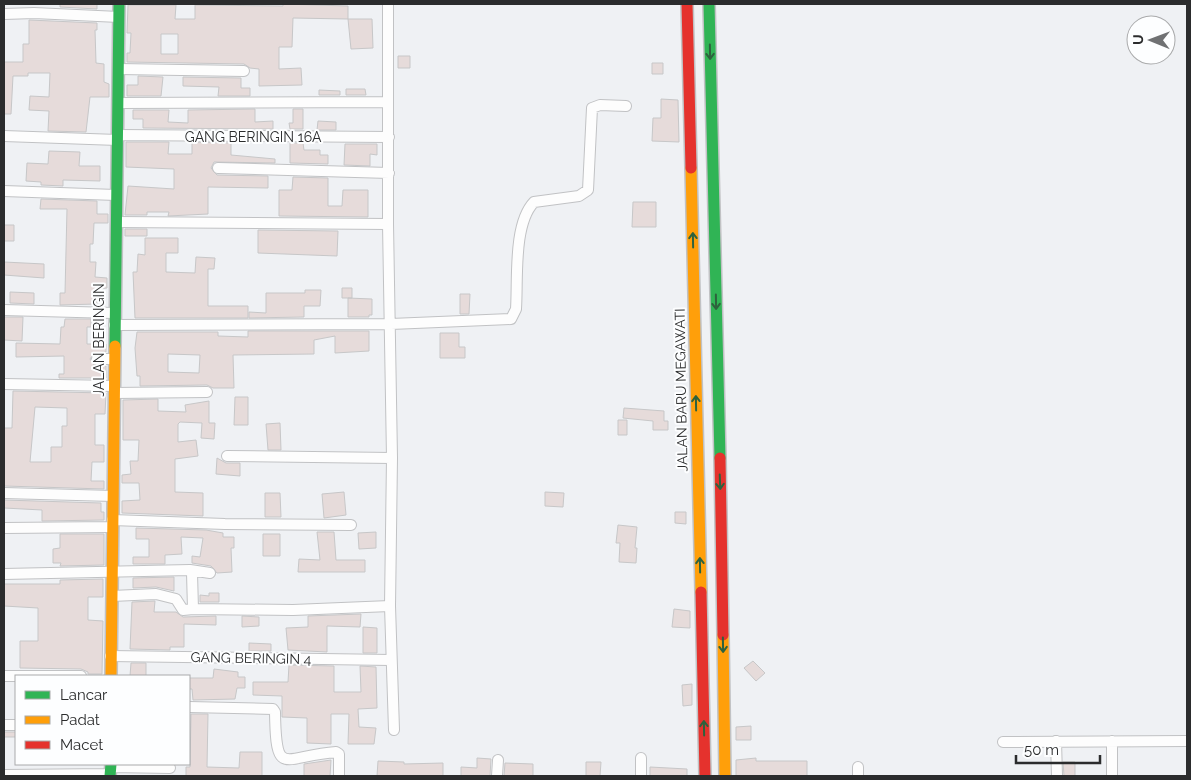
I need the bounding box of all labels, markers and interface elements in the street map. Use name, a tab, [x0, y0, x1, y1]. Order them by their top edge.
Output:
north arrow	[1126, 15, 1176, 65]
text: U	[1130, 34, 1146, 45]
one-way arrow	[705, 44, 715, 60]
street label: GANG BERINGIN 16A	[185, 129, 322, 145]
one-way arrow	[688, 232, 697, 248]
street label: JALAN BERINGIN	[91, 283, 107, 397]
one-way arrow	[711, 294, 721, 310]
street label: JALAN BARU MEGAWATI	[672, 308, 690, 472]
one-way arrow	[692, 395, 701, 411]
one-way arrow	[716, 474, 725, 490]
one-way arrow	[695, 557, 705, 574]
one-way arrow	[718, 636, 728, 653]
street label: GANG BERINGIN 4	[191, 649, 312, 667]
legend	[15, 675, 190, 765]
text: Lancar	[60, 686, 108, 704]
text: Padat	[60, 711, 100, 729]
one-way arrow	[699, 720, 709, 736]
scale bar	[1016, 732, 1100, 764]
text: Macet	[60, 736, 103, 754]
text: 50 m	[1024, 741, 1059, 759]

